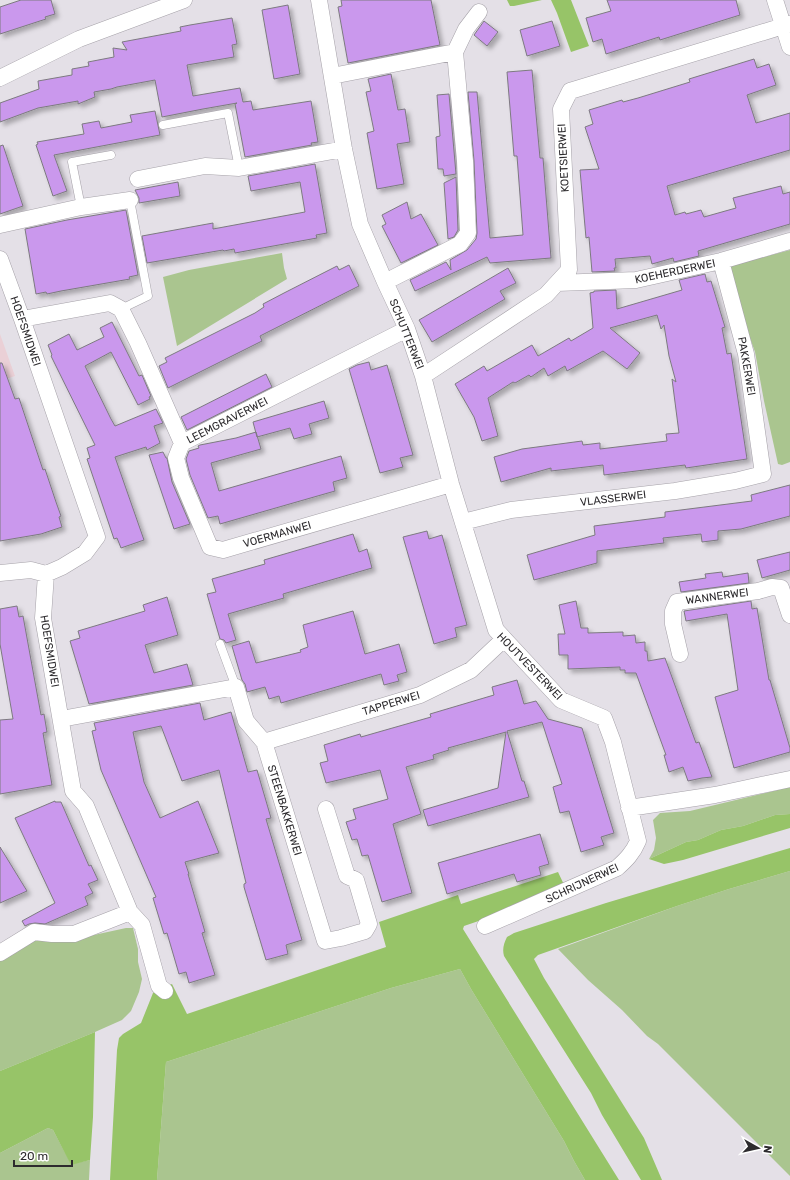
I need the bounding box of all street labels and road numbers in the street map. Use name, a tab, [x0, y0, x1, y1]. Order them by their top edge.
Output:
street label: KOETSIERWEI	[555, 123, 572, 193]
street label: KOEHERDERWEI	[634, 257, 716, 286]
street label: HOEFSMIDWEI	[8, 295, 44, 368]
street label: SCHUTTERWEI	[387, 297, 427, 371]
street label: PAKKERWEI	[735, 336, 758, 396]
street label: LEEMGRAVERWEI	[185, 394, 270, 446]
street label: VLASSERWEI	[579, 488, 647, 509]
street label: VOERMANWEI	[241, 519, 313, 550]
street label: WANNERWEI	[685, 586, 749, 607]
street label: HOEFSMIDWEI	[37, 614, 62, 688]
street label: HOUTVESTERWEI	[494, 630, 565, 703]
street label: TAPPERWEI	[361, 689, 421, 718]
street label: STEENBAKKERWEI	[265, 763, 305, 857]
street label: SCHRIJNERWEI	[544, 861, 621, 906]

